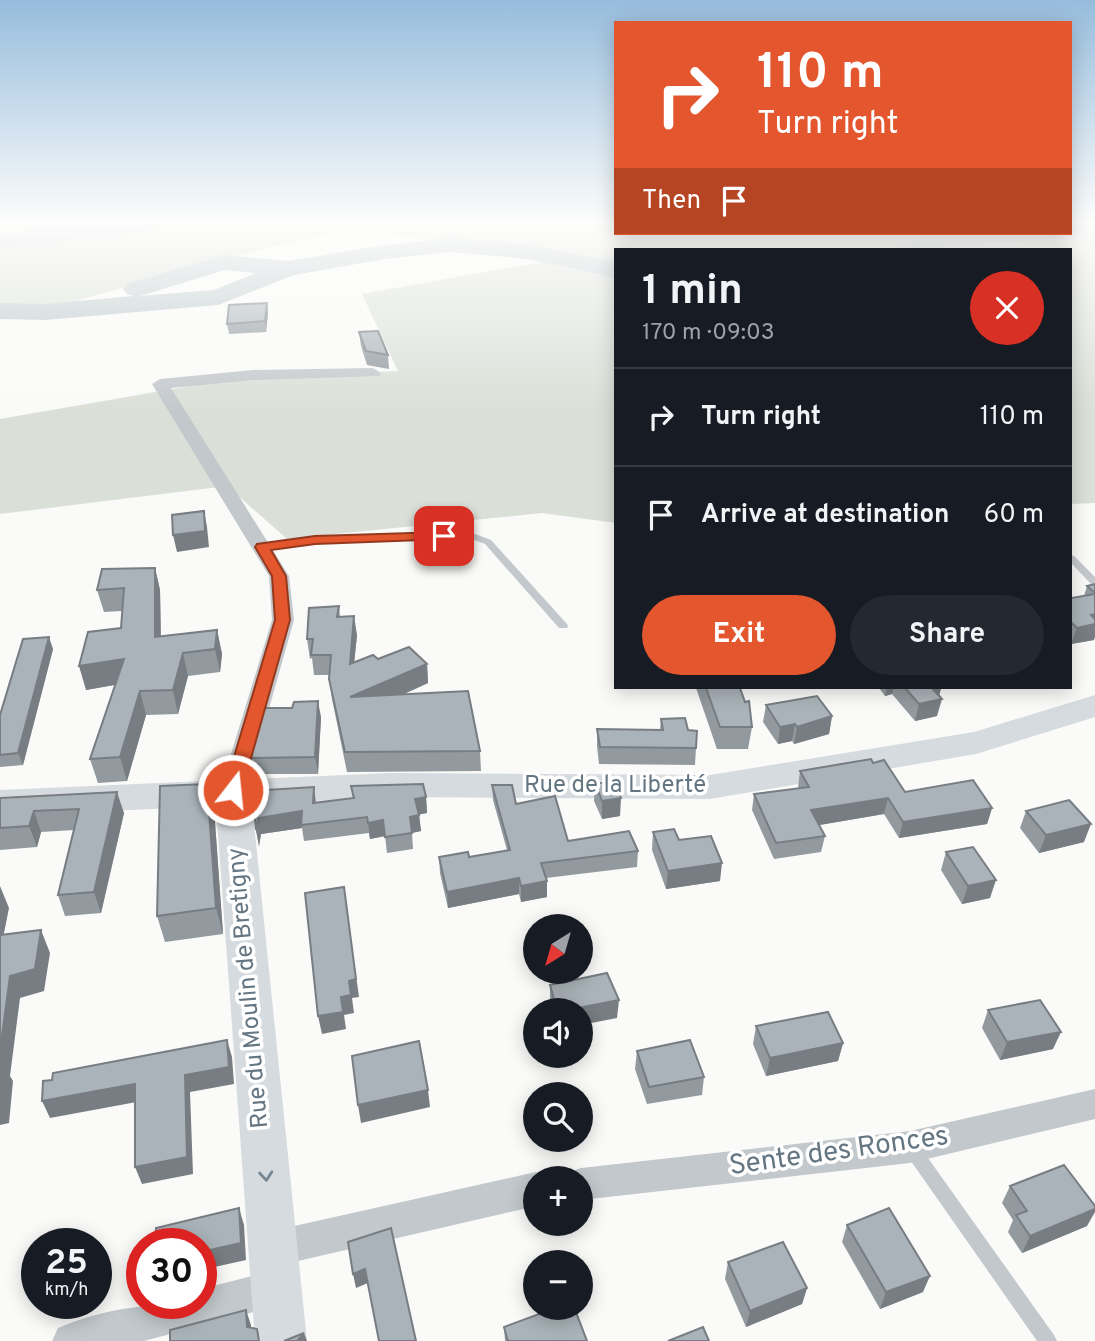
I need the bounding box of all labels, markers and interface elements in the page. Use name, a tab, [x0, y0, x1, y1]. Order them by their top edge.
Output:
text: 110 m	[757, 44, 884, 106]
icon: right	[642, 49, 733, 140]
text: Turn right	[757, 105, 899, 145]
icon: arrive	[715, 182, 753, 220]
text: Then	[642, 185, 701, 218]
text: 1 min	[642, 266, 743, 319]
button: close	[970, 271, 1044, 345]
text: 170 m · 09:03	[642, 319, 775, 348]
icon: right	[642, 398, 680, 436]
text: Turn right	[701, 401, 821, 434]
text: 110 m	[980, 401, 1044, 434]
icon: arrive	[642, 496, 680, 534]
text: Arrive at destination	[701, 499, 949, 532]
text: 60 m	[984, 499, 1044, 532]
pin	[414, 506, 474, 566]
icon: arrive	[425, 517, 463, 555]
button: Exit	[642, 595, 836, 675]
button: Share	[850, 595, 1044, 675]
position arrow	[196, 753, 270, 827]
street label: Rue de la Liberté	[524, 771, 706, 801]
street label: Rue du Moulin de Bretigny	[222, 846, 276, 1130]
north arrow	[523, 914, 593, 984]
map controls	[523, 914, 593, 1320]
button: sound	[523, 998, 593, 1068]
button: search	[523, 1082, 593, 1152]
street label: Sente des Ronces	[727, 1119, 951, 1185]
button: +	[523, 1166, 593, 1236]
one-way arrow	[258, 1171, 273, 1182]
speed limit sign: 30	[126, 1228, 217, 1319]
text: 25	[45, 1242, 88, 1286]
button: −	[523, 1250, 593, 1320]
text: km/h	[45, 1279, 88, 1302]

